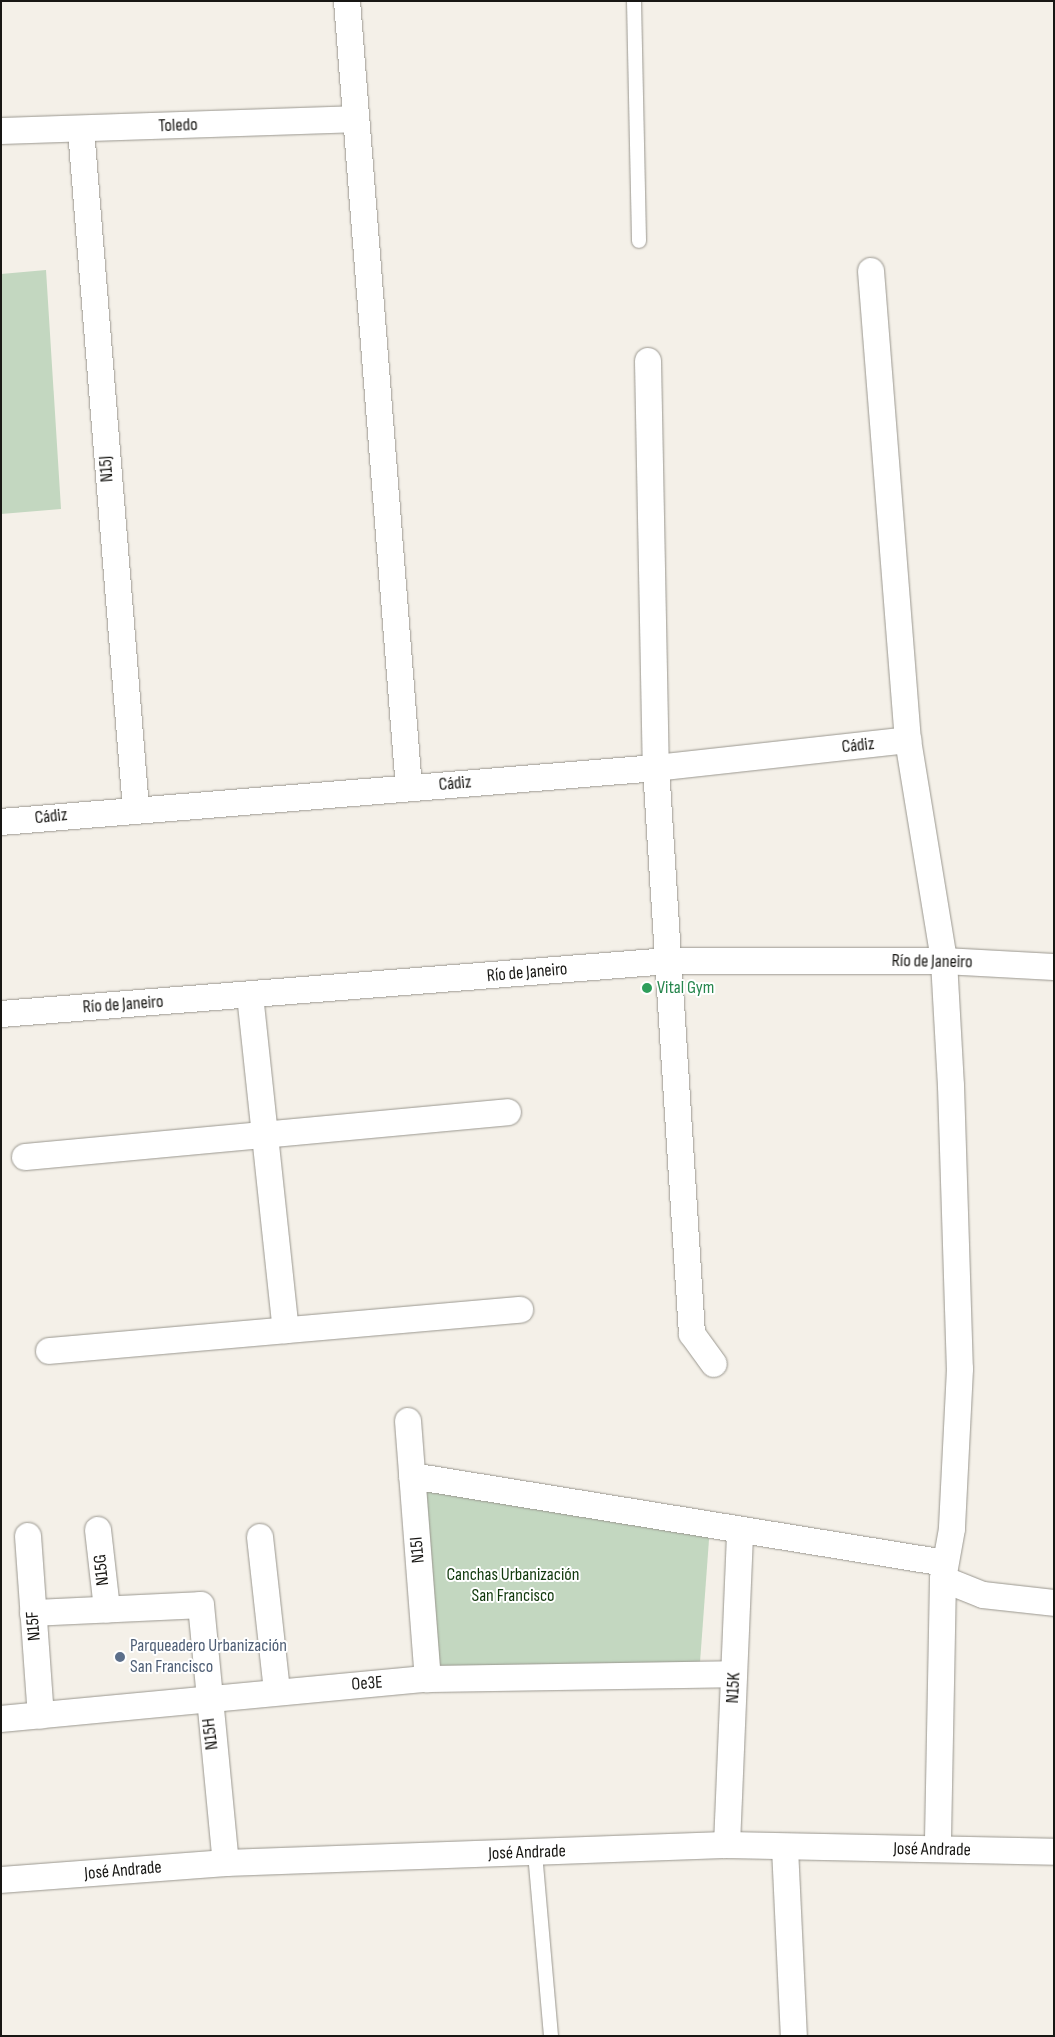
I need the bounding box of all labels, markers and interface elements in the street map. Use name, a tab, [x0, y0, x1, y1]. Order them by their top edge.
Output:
street label: Toledo	[158, 115, 198, 137]
street label: N15J	[95, 455, 119, 483]
street label: Cádiz	[841, 734, 875, 758]
street label: Cádiz	[438, 772, 472, 796]
street label: Cádiz	[34, 805, 68, 829]
street label: Río de Janeiro	[891, 950, 973, 974]
street label: Río de Janeiro	[486, 959, 568, 987]
place label: Vital Gym	[657, 977, 714, 999]
marker: Vital Gym	[641, 982, 653, 994]
street label: Río de Janeiro	[82, 991, 164, 1019]
street label: N15I	[406, 1536, 430, 1564]
street label: N15G	[90, 1553, 114, 1587]
park label: Canchas Urbanización San Francisco	[447, 1565, 579, 1608]
street label: N15F	[22, 1610, 46, 1642]
place label: Parqueadero Urbanización San Francisco	[130, 1636, 287, 1678]
marker: Parqueadero Urbanización San Francisco	[114, 1651, 126, 1663]
street label: Oe3E	[351, 1672, 383, 1696]
street label: N15K	[722, 1672, 746, 1704]
street label: N15H	[198, 1717, 224, 1751]
street label: José Andrade	[893, 1839, 971, 1861]
street label: José Andrade	[488, 1841, 566, 1865]
street label: José Andrade	[83, 1857, 163, 1885]

